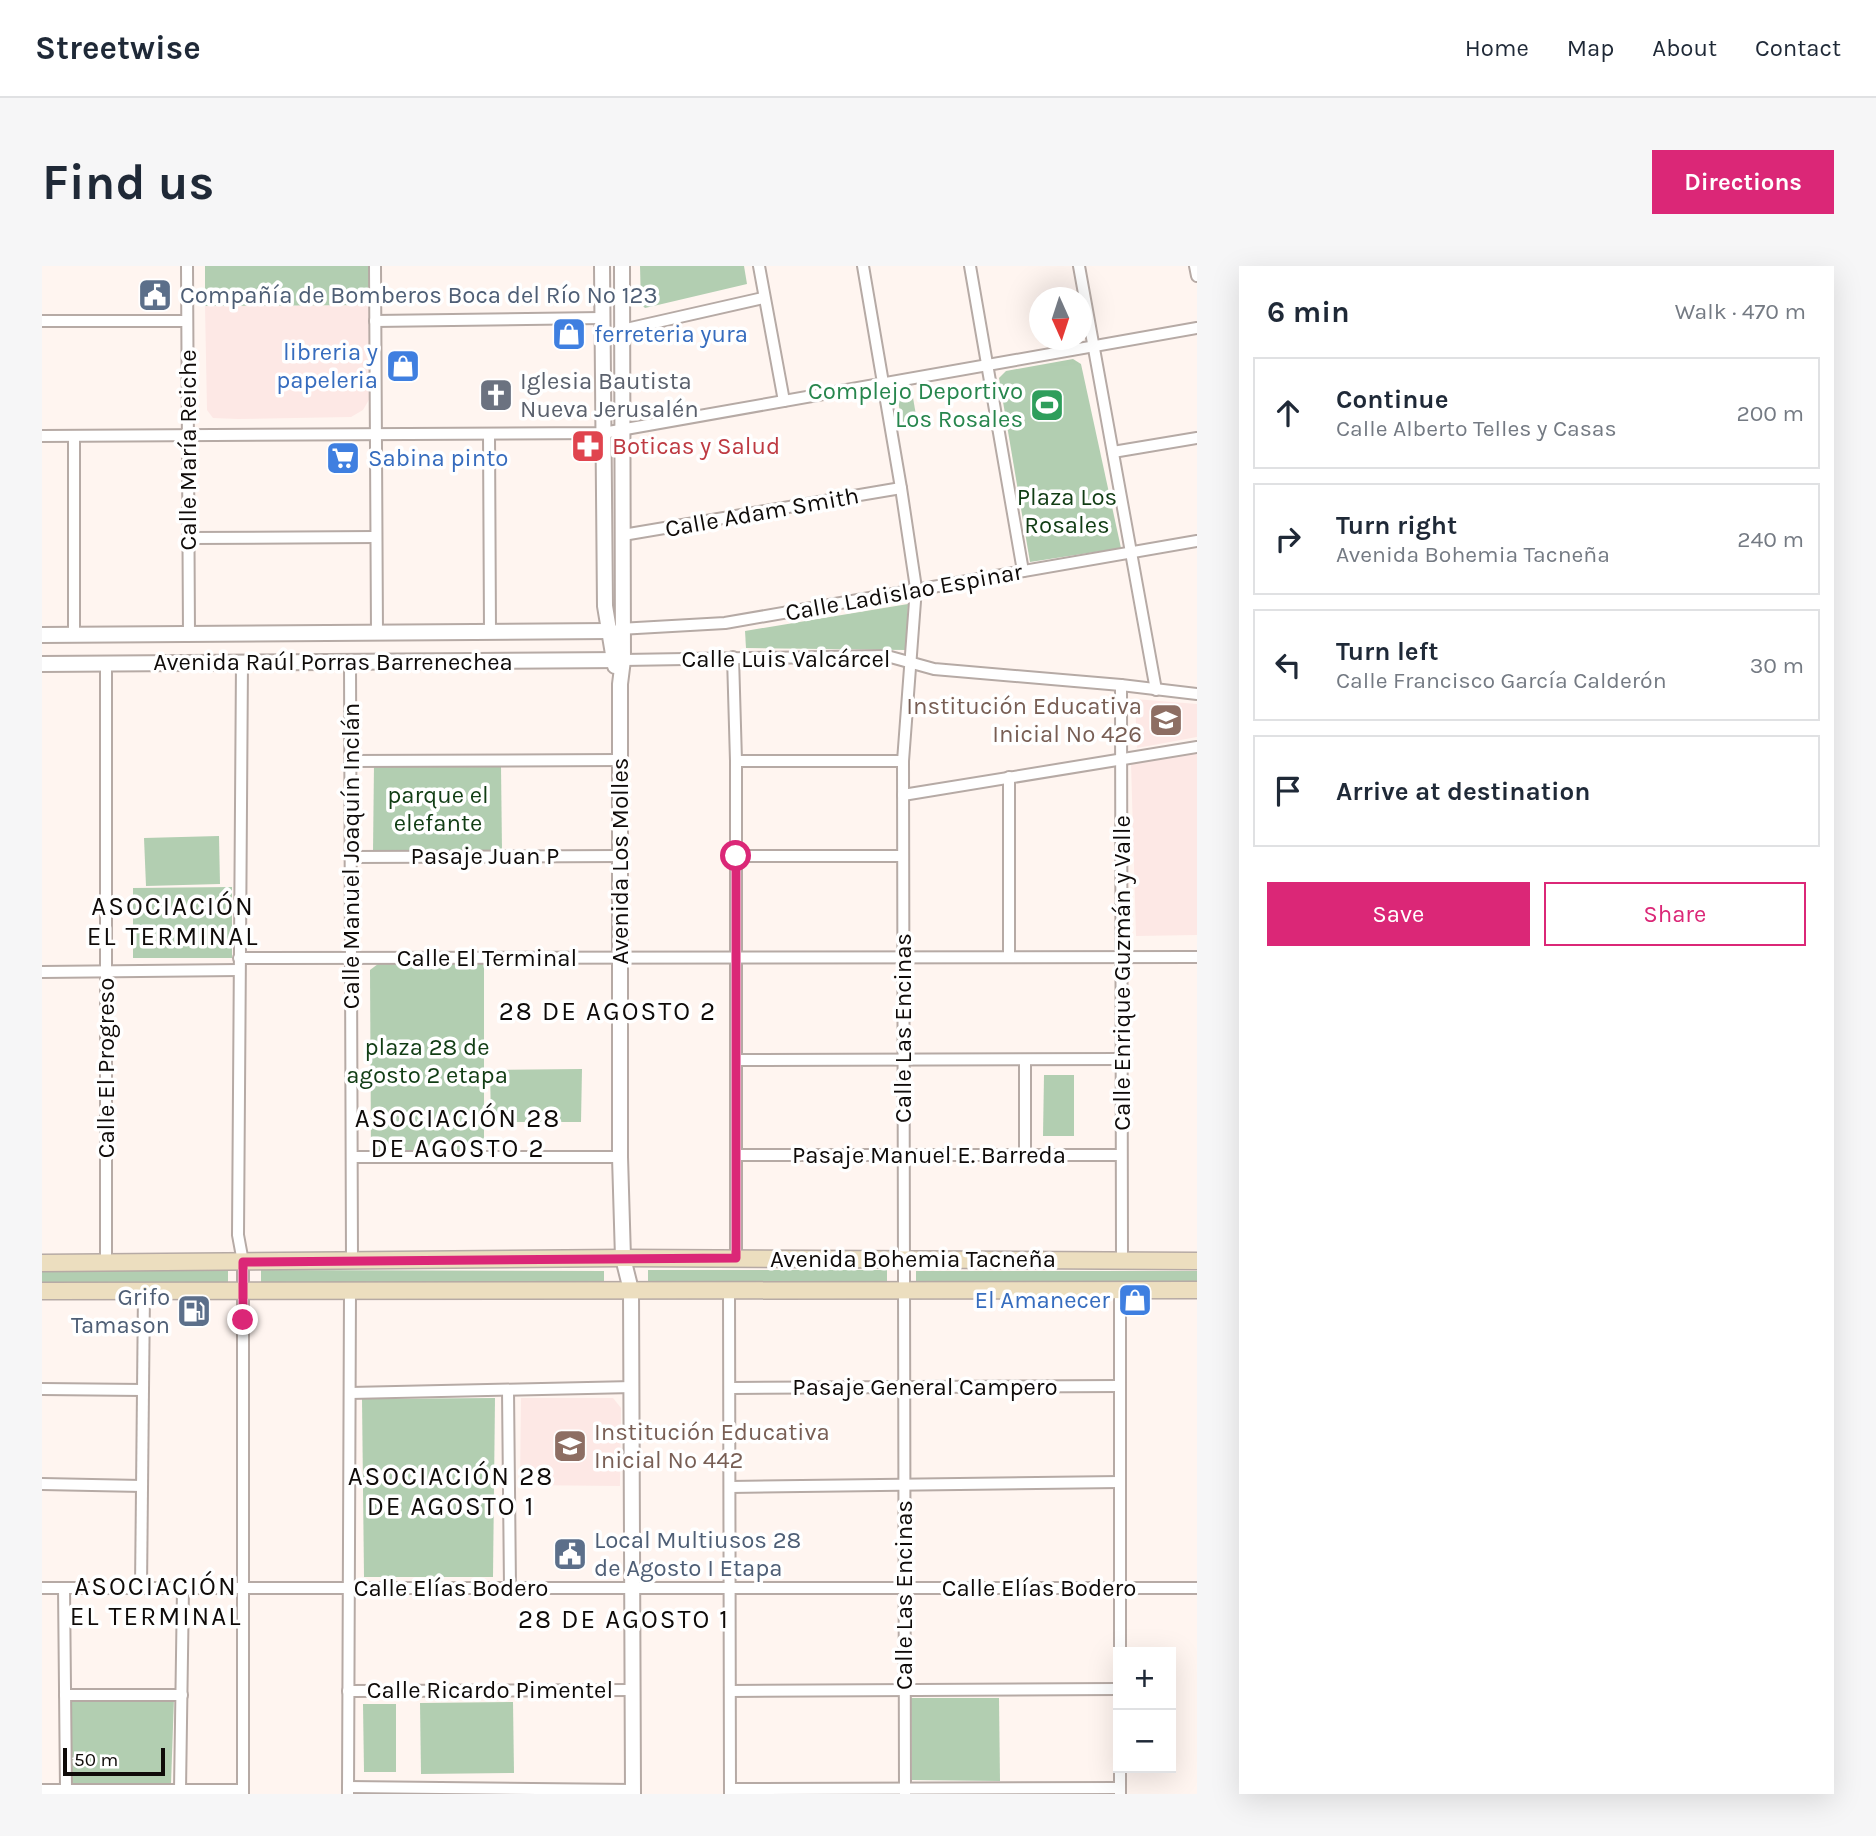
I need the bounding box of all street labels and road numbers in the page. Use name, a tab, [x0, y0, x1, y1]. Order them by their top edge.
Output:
street label: Calle María Reiche	[174, 349, 202, 551]
street label: Calle Adam Smith	[663, 481, 861, 543]
street label: Calle Ladislao Espinar	[783, 557, 1025, 627]
street label: Calle Luis Valcárcel	[682, 645, 890, 673]
street label: Avenida Raúl Porras Barrenechea	[153, 648, 513, 676]
street label: Calle Manuel Joaquín Inclán	[337, 703, 365, 1009]
street label: Avenida Los Molles	[606, 758, 634, 964]
street label: Calle Enrique Guzmán y Valle	[1108, 815, 1136, 1131]
street label: Pasaje Juan P	[411, 842, 559, 870]
street label: Calle Las Encinas	[889, 933, 917, 1123]
street label: Calle El Terminal	[397, 944, 577, 972]
street label: Calle El Progreso	[92, 978, 120, 1158]
street label: Pasaje Manuel E. Barreda	[792, 1141, 1066, 1169]
street label: Avenida Bohemia Tacneña	[770, 1245, 1056, 1273]
street label: Pasaje General Campero	[792, 1373, 1058, 1401]
street label: Calle Las Encinas	[890, 1500, 918, 1690]
street label: Calle Elías Bodero	[354, 1574, 548, 1602]
street label: Calle Elías Bodero	[942, 1574, 1136, 1602]
street label: Calle Ricardo Pimentel	[367, 1676, 613, 1704]

